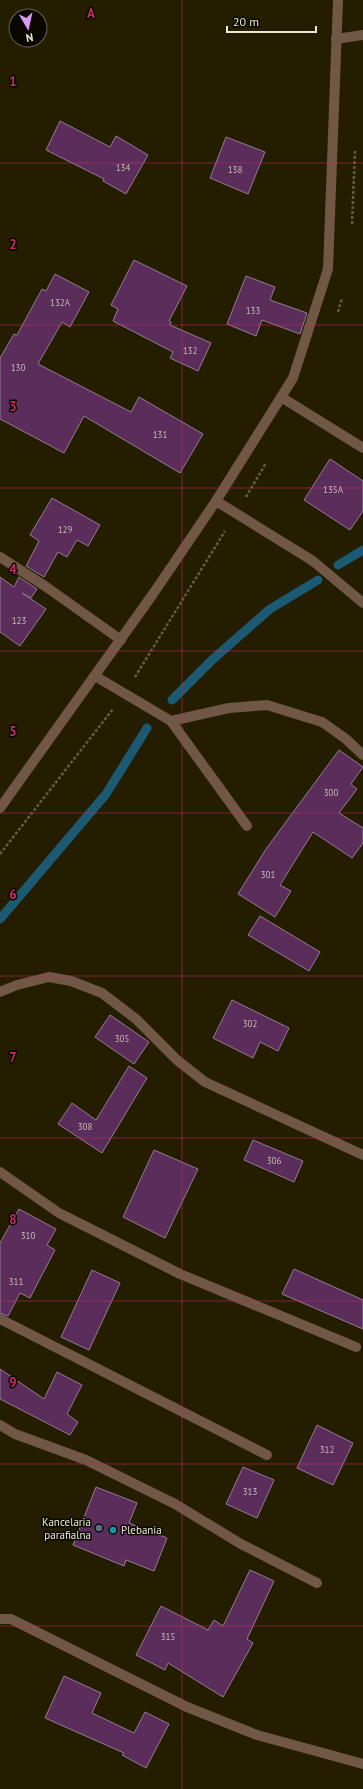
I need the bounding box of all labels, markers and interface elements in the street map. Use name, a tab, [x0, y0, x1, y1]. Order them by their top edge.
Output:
text: A	[87, 5, 95, 22]
north arrow	[8, 8, 48, 48]
scale bar	[227, 8, 316, 34]
text: 20 m	[233, 14, 259, 29]
text: N	[25, 30, 34, 45]
text: 1	[9, 73, 17, 90]
house number: 134	[116, 162, 130, 173]
house number: 138	[228, 164, 242, 175]
text: 2	[9, 236, 17, 253]
house number: 132A	[50, 297, 71, 308]
house number: 133	[246, 305, 260, 316]
house number: 132	[183, 345, 197, 356]
house number: 130	[11, 362, 25, 373]
text: 3	[9, 398, 17, 415]
house number: 131	[153, 429, 167, 440]
house number: 135A	[323, 484, 344, 495]
house number: 129	[58, 524, 72, 535]
text: 4	[9, 561, 17, 578]
house number: 123	[12, 615, 26, 626]
text: 5	[9, 723, 17, 740]
house number: 300	[324, 787, 338, 798]
house number: 301	[261, 869, 275, 880]
text: 6	[9, 886, 17, 903]
house number: 302	[243, 1018, 257, 1029]
house number: 305	[115, 1033, 129, 1044]
text: 7	[9, 1049, 17, 1066]
house number: 308	[78, 1121, 92, 1132]
house number: 306	[267, 1155, 281, 1166]
text: 8	[9, 1211, 17, 1228]
house number: 310	[21, 1230, 35, 1241]
house number: 311	[9, 1276, 23, 1287]
text: 9	[9, 1374, 17, 1391]
house number: 312	[320, 1444, 334, 1455]
house number: 313	[243, 1486, 257, 1497]
place label: Kancelaria parafialna	[42, 1515, 91, 1542]
marker: Kancelaria parafialna	[94, 1523, 104, 1533]
place label: Plebania	[121, 1523, 162, 1537]
marker: Plebania	[108, 1525, 118, 1535]
house number: 315	[161, 1631, 175, 1642]

